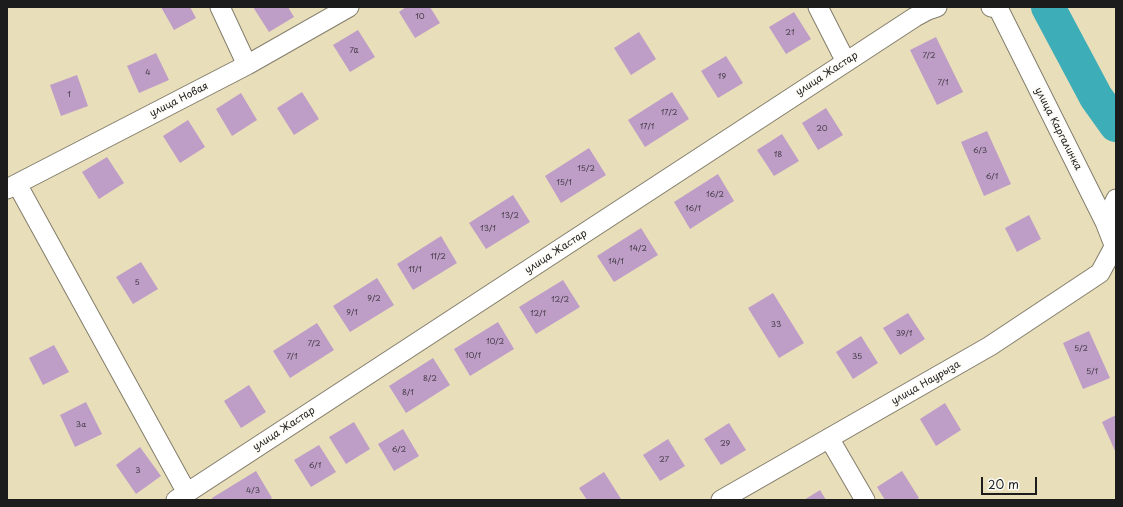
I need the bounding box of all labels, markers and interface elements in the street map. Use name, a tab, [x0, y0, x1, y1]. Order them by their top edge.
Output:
house number: 10	[415, 12, 425, 22]
house number: 21	[785, 28, 795, 38]
house number: 7а	[349, 46, 359, 56]
street label: улица Жастар	[794, 49, 860, 99]
house number: 7/2	[923, 51, 935, 61]
house number: 4	[145, 68, 151, 78]
house number: 19	[718, 72, 726, 82]
house number: 7/1	[938, 78, 948, 88]
street label: улица Новая	[148, 80, 210, 120]
street label: улица Каргалинка	[1032, 86, 1084, 172]
house number: 1	[67, 90, 71, 100]
house number: 17/2	[661, 108, 677, 118]
house number: 17/1	[640, 122, 654, 132]
house number: 20	[816, 124, 828, 134]
house number: 6/3	[973, 146, 987, 156]
house number: 18	[774, 150, 782, 160]
house number: 15/2	[577, 164, 595, 174]
house number: 6/1	[986, 172, 998, 182]
house number: 15/1	[556, 178, 572, 188]
house number: 16/2	[706, 190, 724, 200]
house number: 16/1	[685, 204, 701, 214]
house number: 13/2	[501, 211, 519, 221]
house number: 13/1	[480, 224, 496, 234]
street label: улица Жастар	[523, 227, 589, 277]
house number: 14/2	[629, 244, 647, 254]
house number: 11/2	[430, 252, 446, 262]
house number: 14/1	[608, 257, 624, 267]
house number: 11/1	[408, 265, 422, 275]
house number: 5	[134, 278, 140, 288]
house number: 9/2	[367, 294, 381, 304]
house number: 12/2	[551, 295, 569, 305]
house number: 9/1	[346, 308, 358, 318]
house number: 12/1	[530, 309, 546, 319]
house number: 33	[771, 320, 781, 330]
house number: 39/1	[896, 329, 912, 339]
house number: 10/2	[486, 337, 504, 347]
house number: 7/2	[308, 339, 320, 349]
house number: 5/2	[1074, 344, 1088, 354]
house number: 10/1	[465, 351, 481, 361]
house number: 7/1	[287, 352, 297, 362]
house number: 35	[852, 352, 862, 362]
street label: улица Наурыза	[889, 358, 963, 408]
house number: 5/1	[1086, 367, 1098, 377]
house number: 8/2	[423, 374, 437, 384]
house number: 8/1	[402, 388, 414, 398]
street label: улица Жастар	[251, 404, 317, 454]
house number: 3a	[76, 420, 86, 430]
house number: 29	[720, 439, 730, 449]
house number: 6/2	[392, 445, 406, 455]
house number: 27	[659, 455, 669, 465]
house number: 6/1	[309, 461, 321, 471]
house number: 3	[135, 466, 141, 476]
scale bar	[983, 469, 1039, 495]
text: 20 m	[988, 475, 1019, 493]
house number: 4/3	[246, 486, 260, 496]

